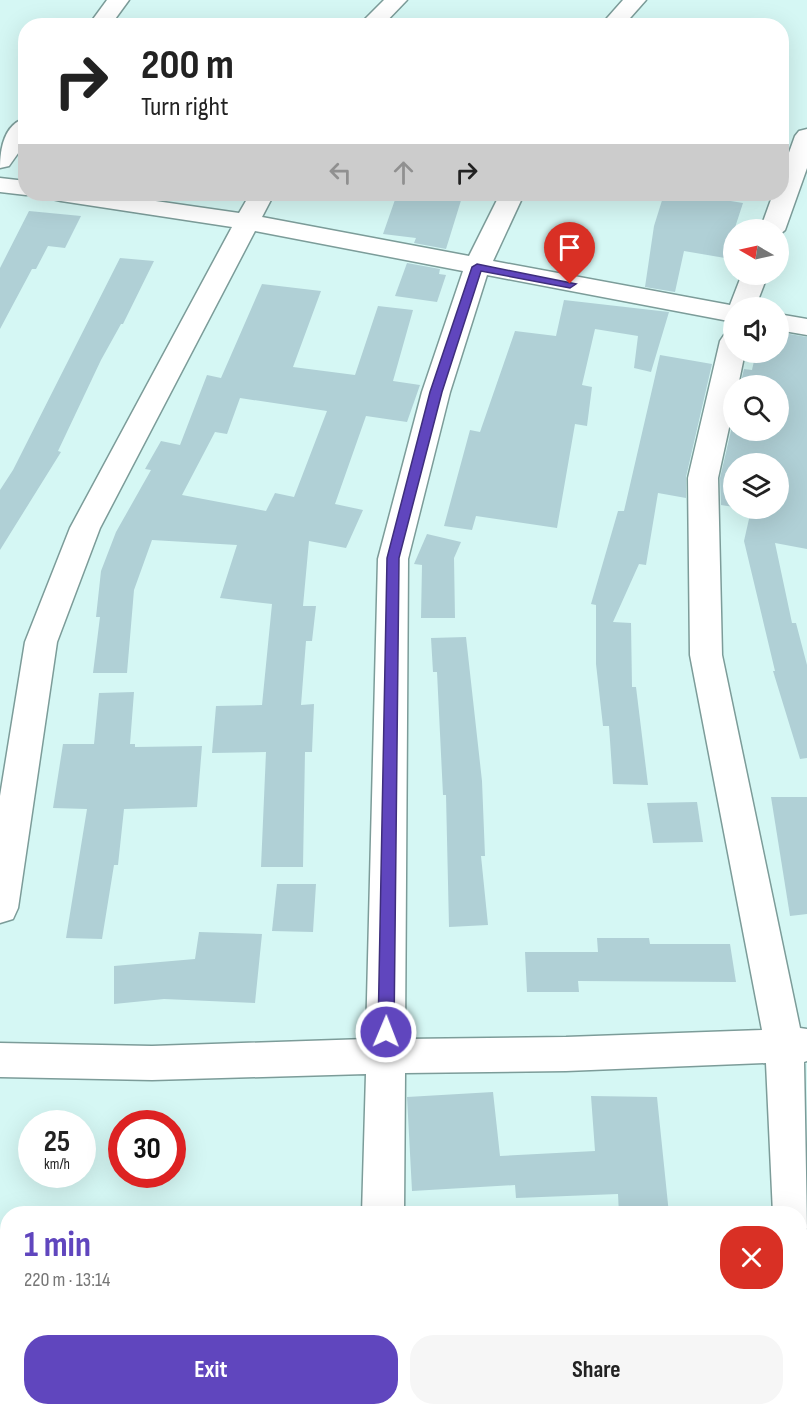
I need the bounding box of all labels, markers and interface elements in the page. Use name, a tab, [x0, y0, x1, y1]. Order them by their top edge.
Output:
text: 200 m	[141, 40, 234, 91]
icon: right	[42, 42, 120, 120]
text: Turn right	[141, 91, 228, 123]
icon: left	[324, 156, 357, 189]
icon: ahead	[387, 156, 420, 189]
icon: right	[450, 156, 483, 189]
north arrow	[723, 219, 789, 285]
map controls	[723, 219, 789, 519]
pin	[544, 222, 595, 284]
icon: arrive	[553, 231, 586, 264]
button: sound	[723, 297, 789, 363]
button: search	[723, 375, 789, 441]
button: layers	[723, 453, 789, 519]
position arrow	[354, 1000, 418, 1064]
speed limit sign: 30	[108, 1110, 186, 1188]
text: 25	[44, 1124, 70, 1160]
text: km/h	[44, 1155, 70, 1174]
text: 1 min	[24, 1224, 91, 1267]
button: close	[720, 1226, 783, 1289]
text: 220 m · 13:14	[24, 1268, 110, 1292]
button: Exit	[24, 1335, 398, 1404]
button: Share	[410, 1335, 783, 1404]

